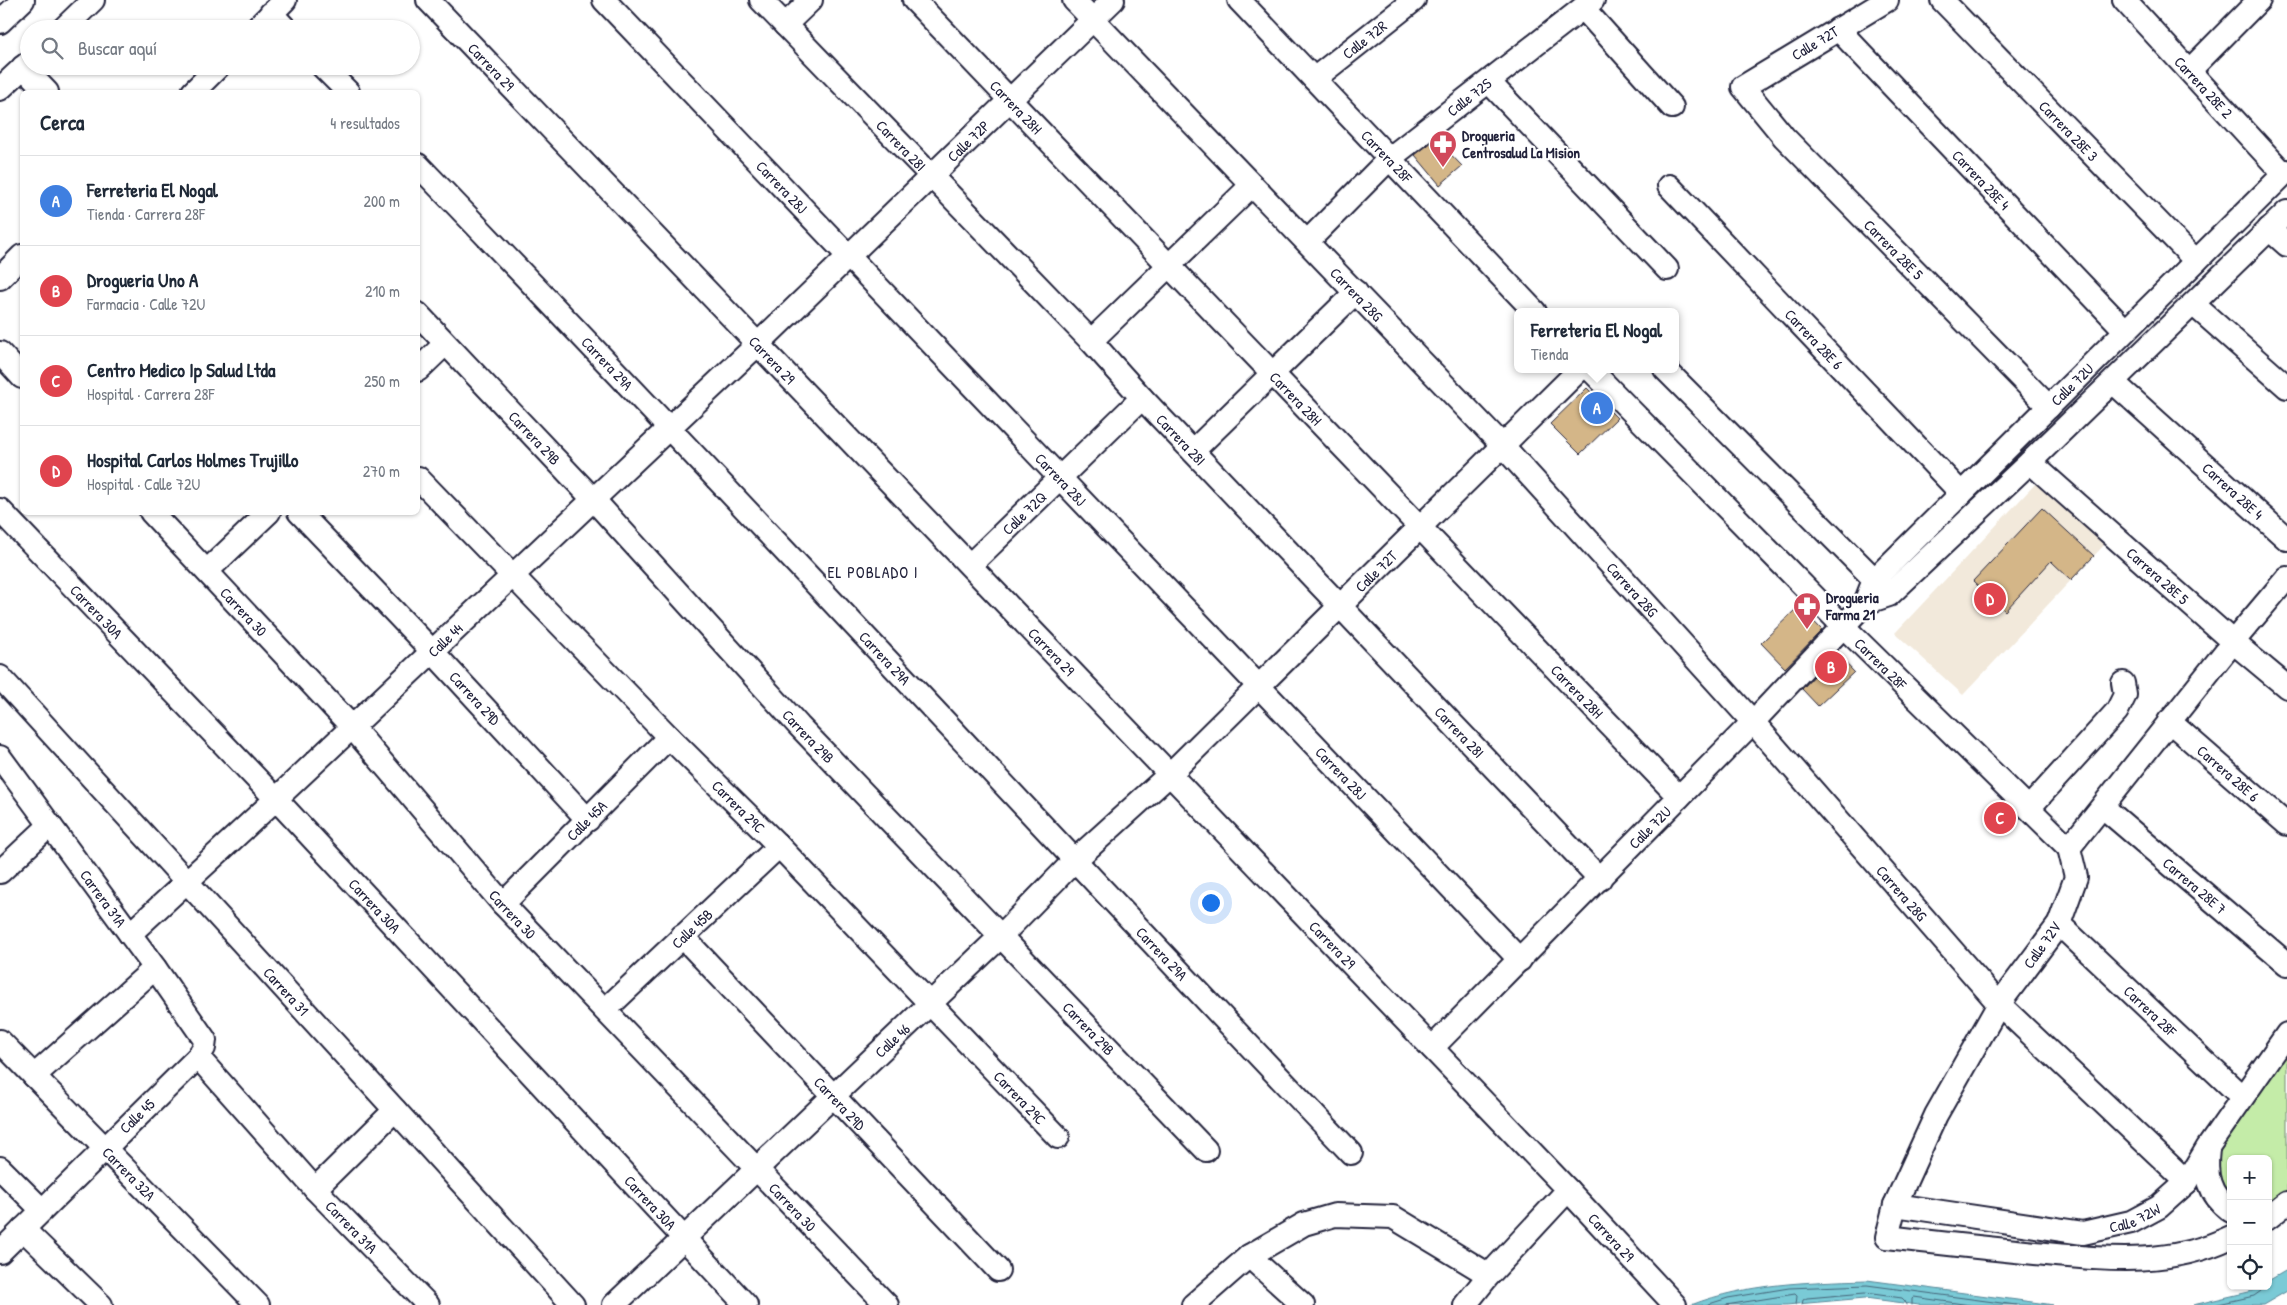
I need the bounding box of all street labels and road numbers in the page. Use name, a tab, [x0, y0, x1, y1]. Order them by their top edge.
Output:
street label: Calle 72R	[1338, 15, 1391, 63]
street label: Calle 72T	[1788, 20, 1843, 65]
street label: Carrera 29	[464, 38, 520, 95]
street label: Carrera 28E 2	[2170, 51, 2238, 122]
street label: Calle 72S	[1442, 72, 1496, 121]
street label: Carrera 28H	[986, 75, 1047, 138]
street label: Carrera 28E 3	[2035, 95, 2104, 166]
street label: Carrera 28I	[872, 115, 931, 175]
street label: Calle 72P	[942, 115, 994, 166]
street label: Carrera 28F	[1357, 125, 1418, 187]
street label: Carrera 28E 4	[1948, 145, 2016, 215]
street label: Carrera 28J	[752, 156, 813, 218]
street label: Carrera 28E 5	[1860, 214, 1929, 284]
street label: Carrera 28G	[1326, 262, 1388, 326]
street label: Carrera 28E 6	[1780, 304, 1848, 374]
street label: Carrera 29	[744, 331, 801, 389]
street label: Carrera 29A	[577, 332, 638, 395]
street label: Calle 72U	[2046, 358, 2098, 410]
street label: Carrera 28H	[1265, 367, 1327, 430]
street label: Carrera 29B	[504, 406, 565, 469]
street label: Carrera 28I	[1152, 409, 1211, 470]
street label: Carrera 28J	[1031, 448, 1092, 510]
street label: Carrera 28E 4	[2198, 457, 2269, 524]
street label: Calle 72Q	[997, 486, 1051, 539]
street label: Carrera 28E 5	[2122, 542, 2194, 609]
street label: Calle 72T	[1350, 545, 1402, 596]
street label: Carrera 28G	[1602, 557, 1664, 622]
street label: Carrera 30A	[66, 580, 128, 643]
street label: Carrera 30	[216, 582, 272, 641]
street label: Calle 44	[423, 618, 467, 661]
street label: Carrera 29	[1024, 623, 1080, 680]
street label: Carrera 29A	[855, 626, 916, 690]
street label: Carrera 28F	[1850, 633, 1912, 694]
street label: Carrera 28H	[1546, 660, 1608, 723]
street label: Carrera 29D	[445, 666, 506, 730]
street label: Carrera 28I	[1430, 701, 1490, 762]
street label: Carrera 29B	[778, 704, 839, 767]
street label: Carrera 28E 6	[2193, 740, 2264, 806]
street label: Carrera 28J	[1311, 742, 1372, 804]
street label: Carrera 29C	[707, 775, 770, 837]
street label: Calle 45A	[561, 795, 612, 845]
street label: Calle 72U	[1624, 801, 1675, 853]
street label: Carrera 28E 7	[2159, 852, 2231, 919]
street label: Carrera 28G	[1872, 861, 1933, 926]
street label: Carrera 31A	[76, 865, 132, 932]
street label: Carrera 30A	[344, 874, 406, 938]
street label: Carrera 30	[485, 885, 541, 943]
street label: Calle 45B	[666, 904, 717, 953]
street label: Carrera 29	[1305, 916, 1361, 974]
street label: Calle 72V	[2018, 917, 2066, 973]
street label: Carrera 29A	[1132, 922, 1193, 985]
street label: Carrera 31	[259, 962, 314, 1020]
street label: Carrera 28F	[2119, 980, 2182, 1041]
street label: Carrera 29B	[1058, 997, 1120, 1060]
street label: Calle 46	[870, 1018, 914, 1062]
street label: Carrera 29C	[989, 1066, 1051, 1129]
street label: Carrera 29D	[810, 1072, 871, 1135]
street label: Calle 45	[115, 1093, 160, 1138]
street label: Carrera 32A	[98, 1142, 161, 1205]
street label: Carrera 30A	[620, 1170, 682, 1235]
street label: Carrera 30	[764, 1178, 821, 1236]
street label: Carrera 31A	[321, 1196, 383, 1258]
street label: Calle 72W	[2107, 1197, 2164, 1237]
street label: Carrera 29	[1584, 1208, 1640, 1266]

